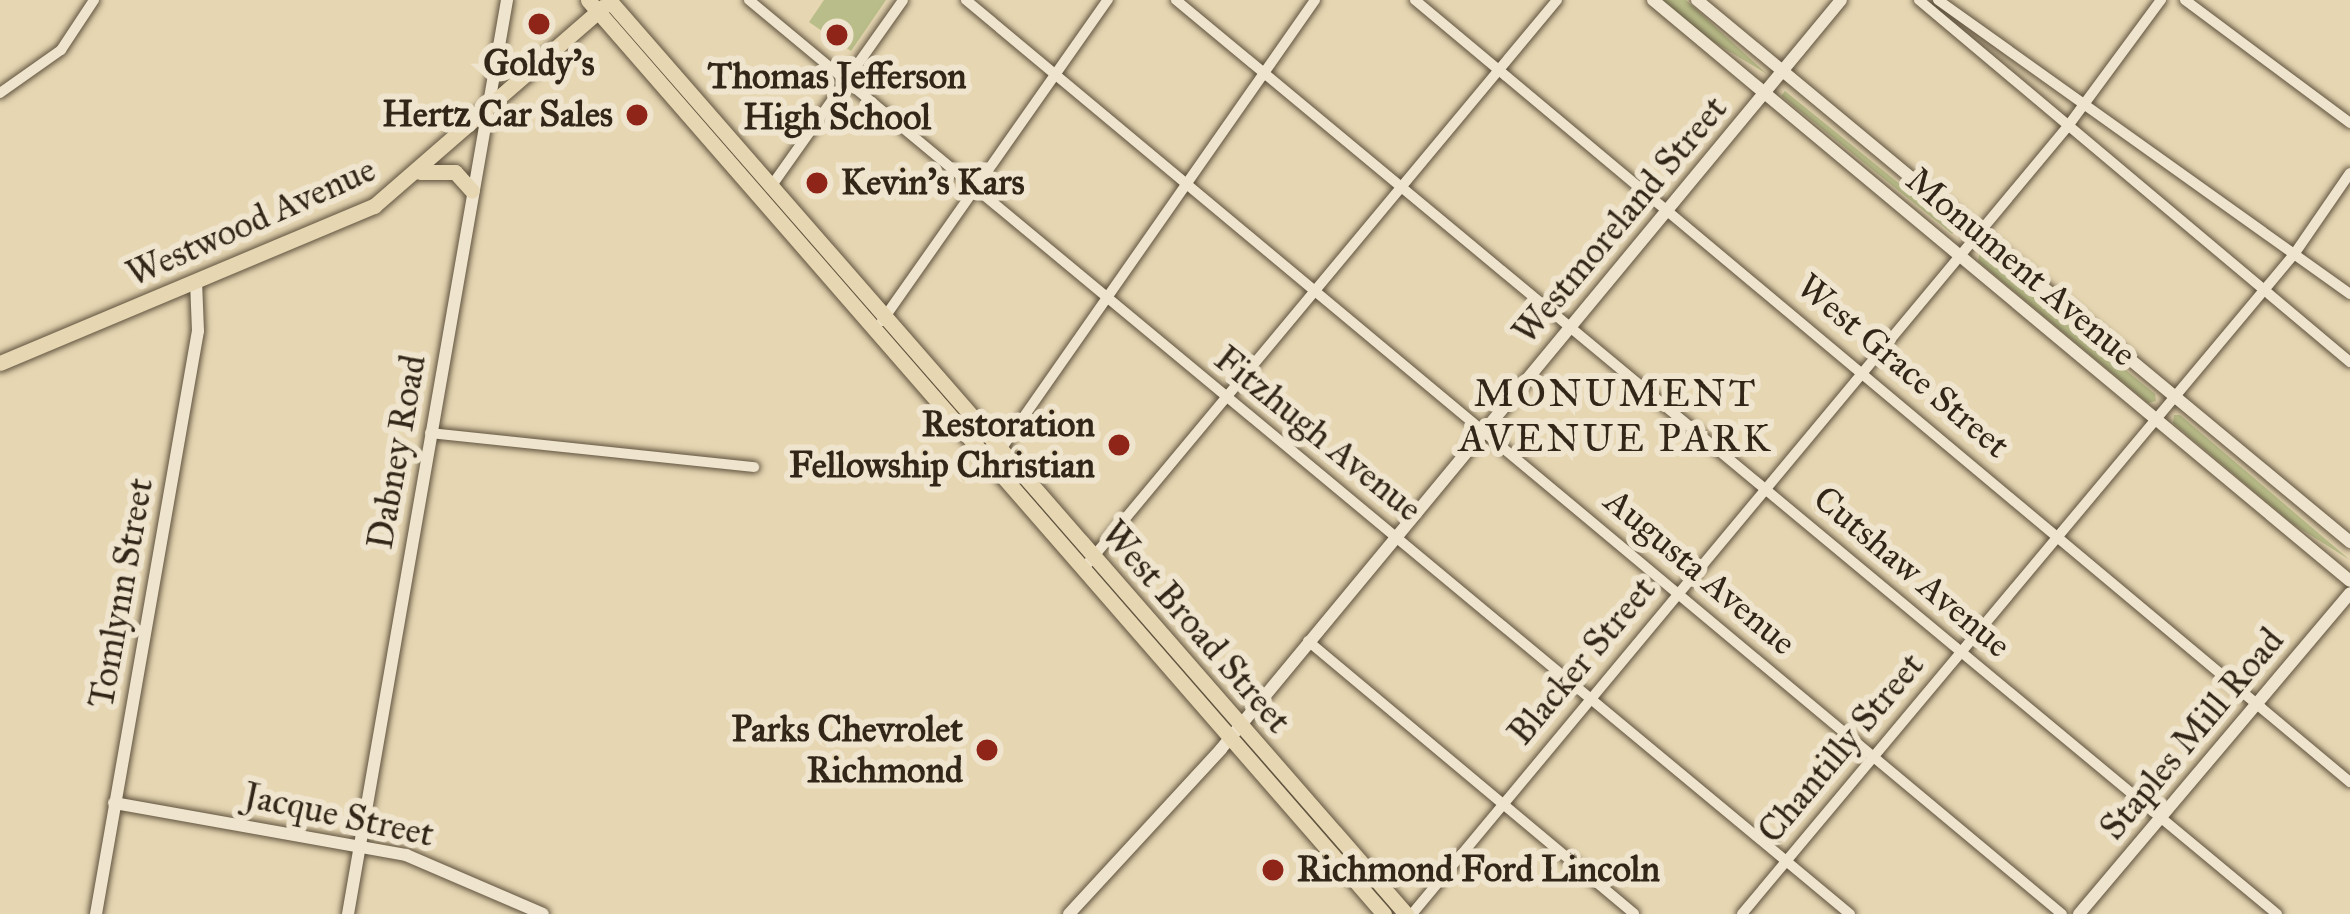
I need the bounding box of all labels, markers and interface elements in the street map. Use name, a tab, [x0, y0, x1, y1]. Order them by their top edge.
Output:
marker: Goldy's	[526, 11, 552, 37]
marker: Thomas Jefferson High School	[824, 22, 850, 48]
place label: Goldy's	[483, 42, 595, 86]
place label: Thomas Jefferson High School	[707, 54, 967, 139]
street label: Westmoreland Street	[1504, 87, 1736, 353]
place label: Hertz Car Sales	[382, 93, 613, 137]
marker: Hertz Car Sales	[624, 102, 650, 128]
street label: Westwood Avenue	[120, 148, 382, 296]
street label: Monument Avenue	[1897, 158, 2145, 376]
place label: Kevin's Kars	[841, 161, 1025, 205]
marker: Kevin's Kars	[804, 170, 830, 196]
street label: West Grace Street	[1788, 265, 2018, 467]
street label: Fitzhugh Avenue	[1206, 337, 1430, 531]
street label: Dabney Road	[359, 351, 435, 553]
district label: MONUMENT AVENUE PARK	[1459, 371, 1773, 462]
place label: Restoration Fellowship Christian	[789, 402, 1095, 487]
marker: Restoration Fellowship Christian	[1106, 432, 1132, 458]
street label: Tomlynn Street	[80, 475, 162, 711]
street label: Cutshaw Avenue	[1805, 477, 2019, 667]
street label: Augusta Avenue	[1596, 480, 1804, 664]
street label: West Broad Street	[1092, 512, 1300, 742]
street label: Blacker Street	[1499, 568, 1665, 754]
street label: Staples Mill Road	[2091, 619, 2293, 849]
street label: Chantilly Street	[1749, 644, 1933, 852]
place label: Parks Chevrolet Richmond	[731, 707, 963, 792]
marker: Parks Chevrolet Richmond	[974, 737, 1000, 763]
street label: Jacque Street	[240, 774, 438, 856]
place label: Richmond Ford Lincoln	[1297, 848, 1660, 892]
marker: Richmond Ford Lincoln	[1260, 857, 1286, 883]

